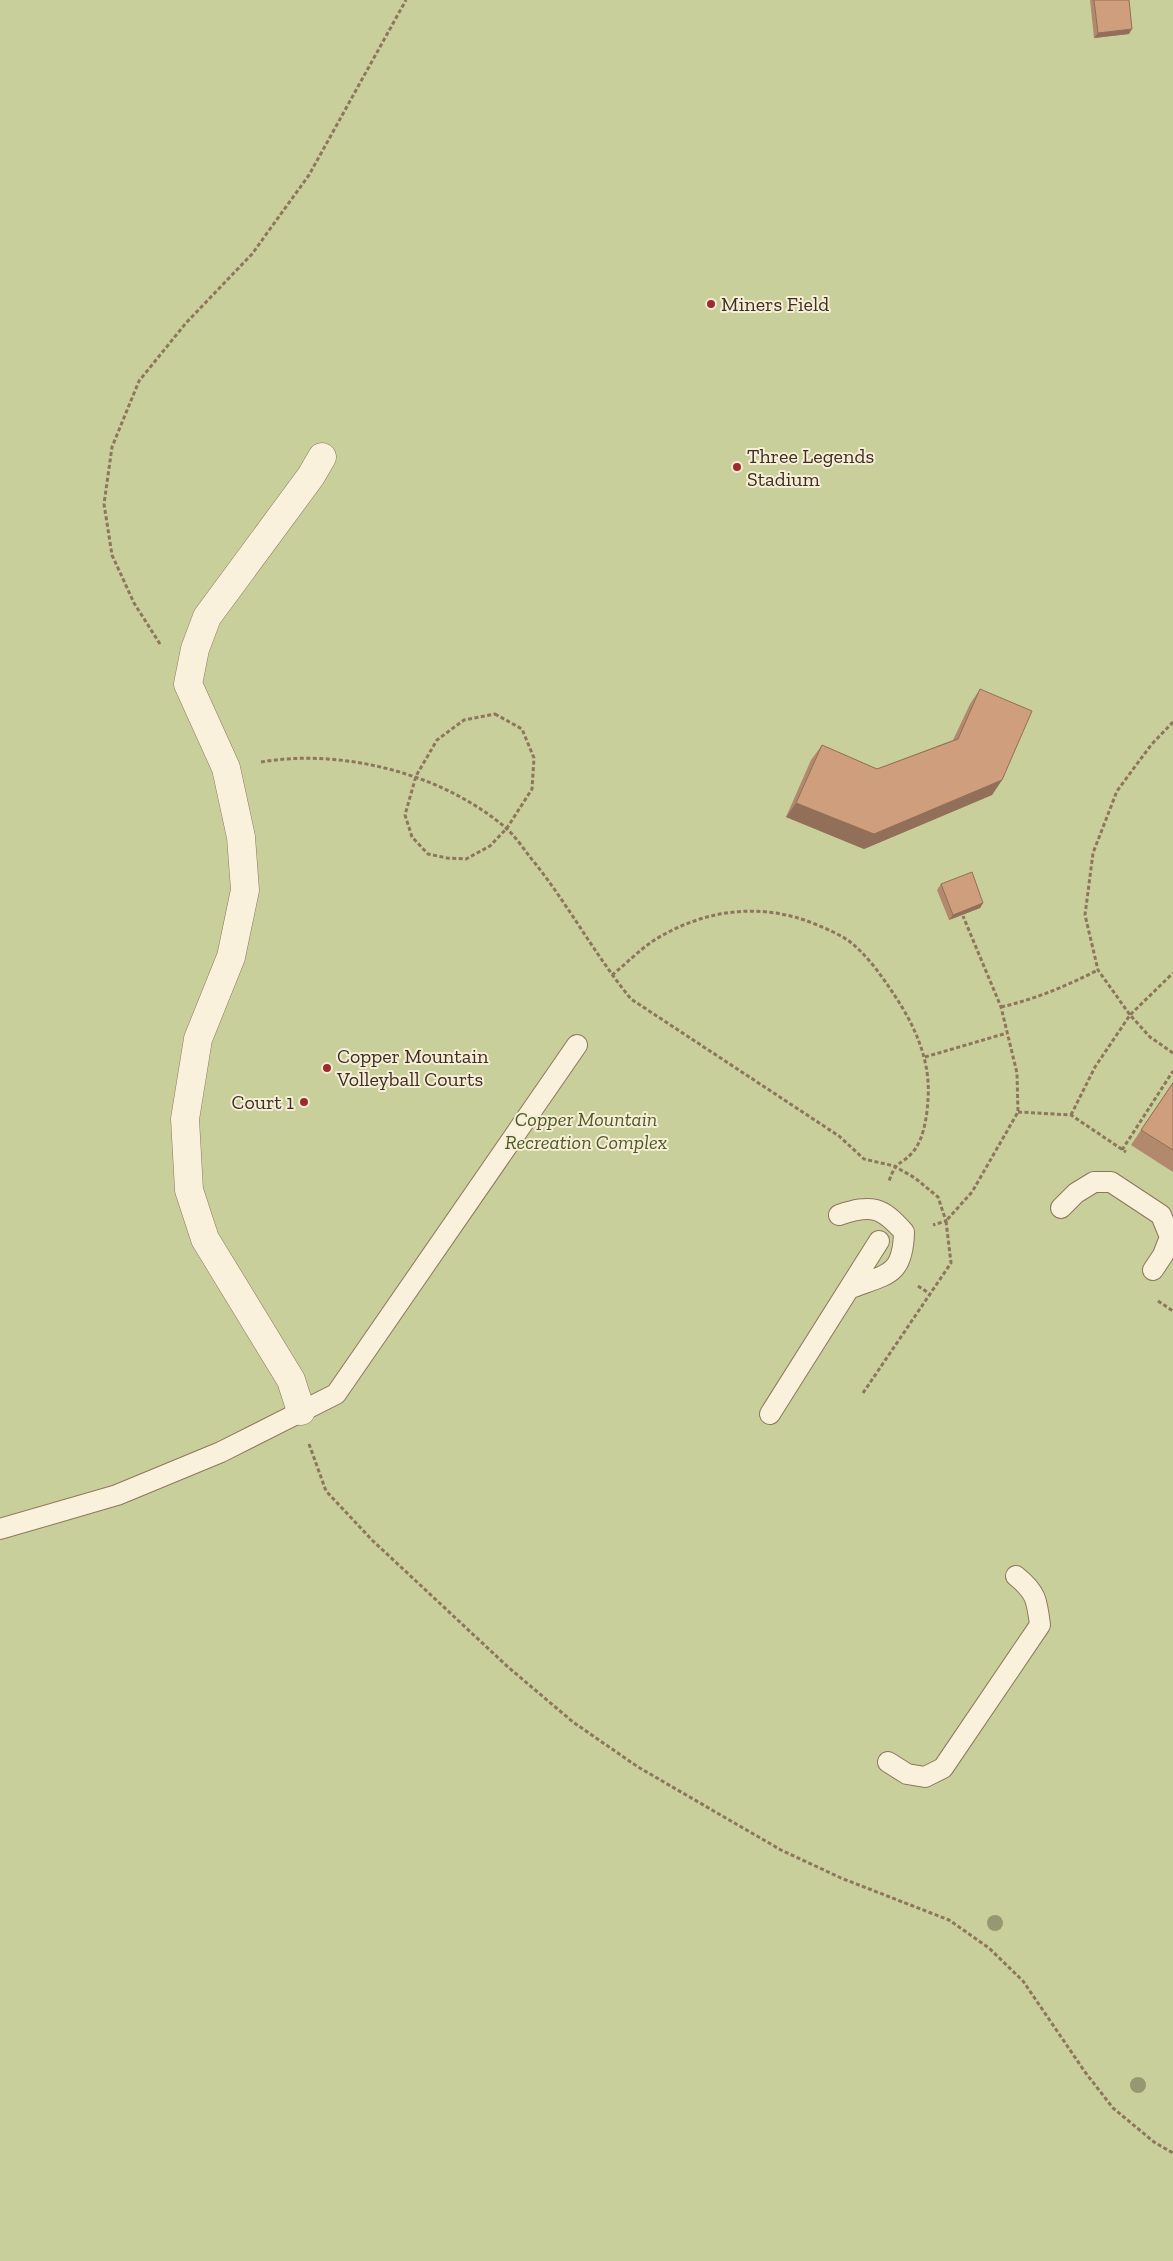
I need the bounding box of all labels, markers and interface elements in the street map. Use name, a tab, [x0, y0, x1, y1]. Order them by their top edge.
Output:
place label: Miners Field	[721, 292, 829, 316]
marker: Miners Field	[705, 298, 717, 310]
place label: Three Legends Stadium	[747, 444, 874, 491]
marker: Three Legends Stadium	[731, 461, 743, 473]
place label: Copper Mountain Volleyball Courts	[336, 1044, 489, 1091]
marker: Copper Mountain Volleyball Courts	[321, 1062, 333, 1074]
place label: Court 1	[232, 1090, 294, 1114]
marker: Court 1	[298, 1096, 310, 1108]
park label: Copper Mountain Recreation Complex	[505, 1107, 668, 1154]

